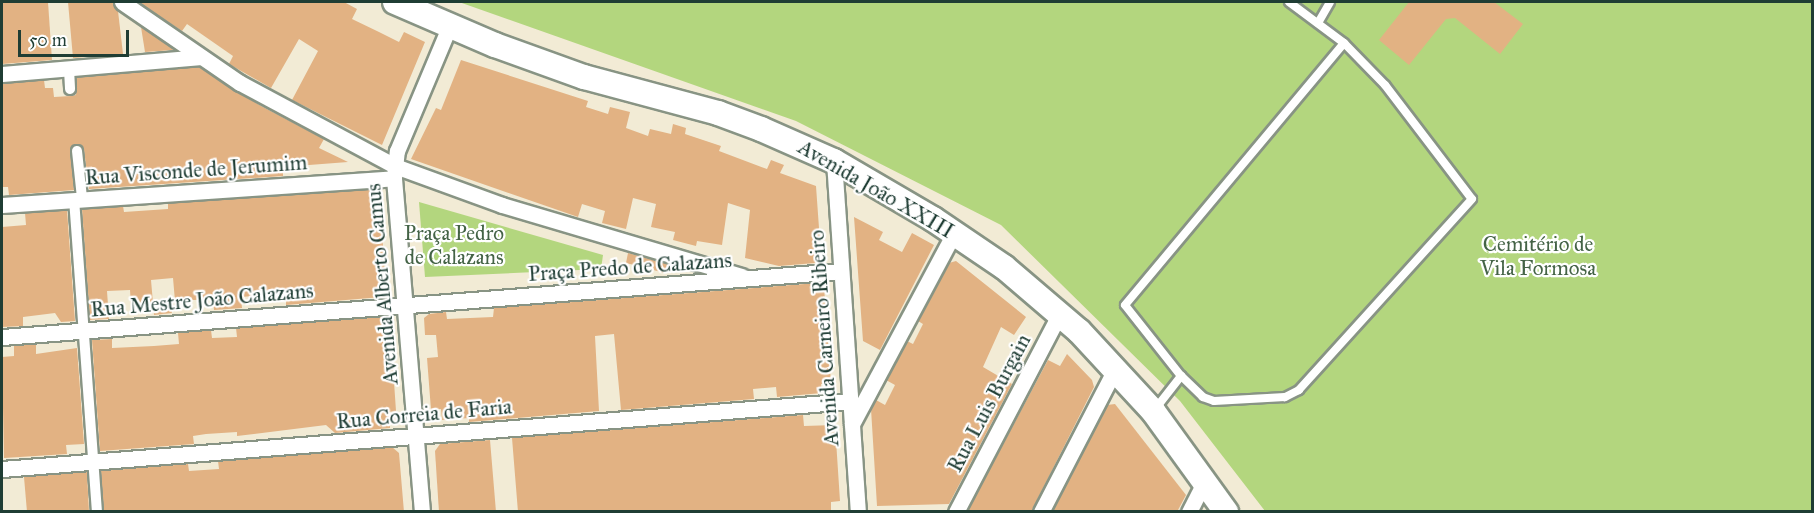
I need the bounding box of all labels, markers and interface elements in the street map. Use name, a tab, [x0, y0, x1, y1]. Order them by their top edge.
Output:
scale bar	[21, 18, 132, 56]
text: 50 m	[29, 29, 67, 51]
street label: Avenida João XXIII	[794, 134, 958, 244]
street label: Rua Visconde de Jerumim	[84, 150, 308, 190]
street label: Avenida Alberto Camus	[361, 182, 403, 386]
park label: Praça Pedro de Calazans	[404, 220, 504, 270]
street label: Avenida Carneiro Ribeiro	[804, 229, 844, 447]
park label: Cemitério de Vila Formosa	[1480, 231, 1596, 281]
street label: Praça Predo de Calazans	[527, 247, 733, 287]
street label: Rua Mestre João Calazans	[89, 278, 315, 322]
street label: Rua Luis Burgain	[942, 330, 1036, 476]
street label: Rua Correia de Faria	[335, 394, 513, 434]

